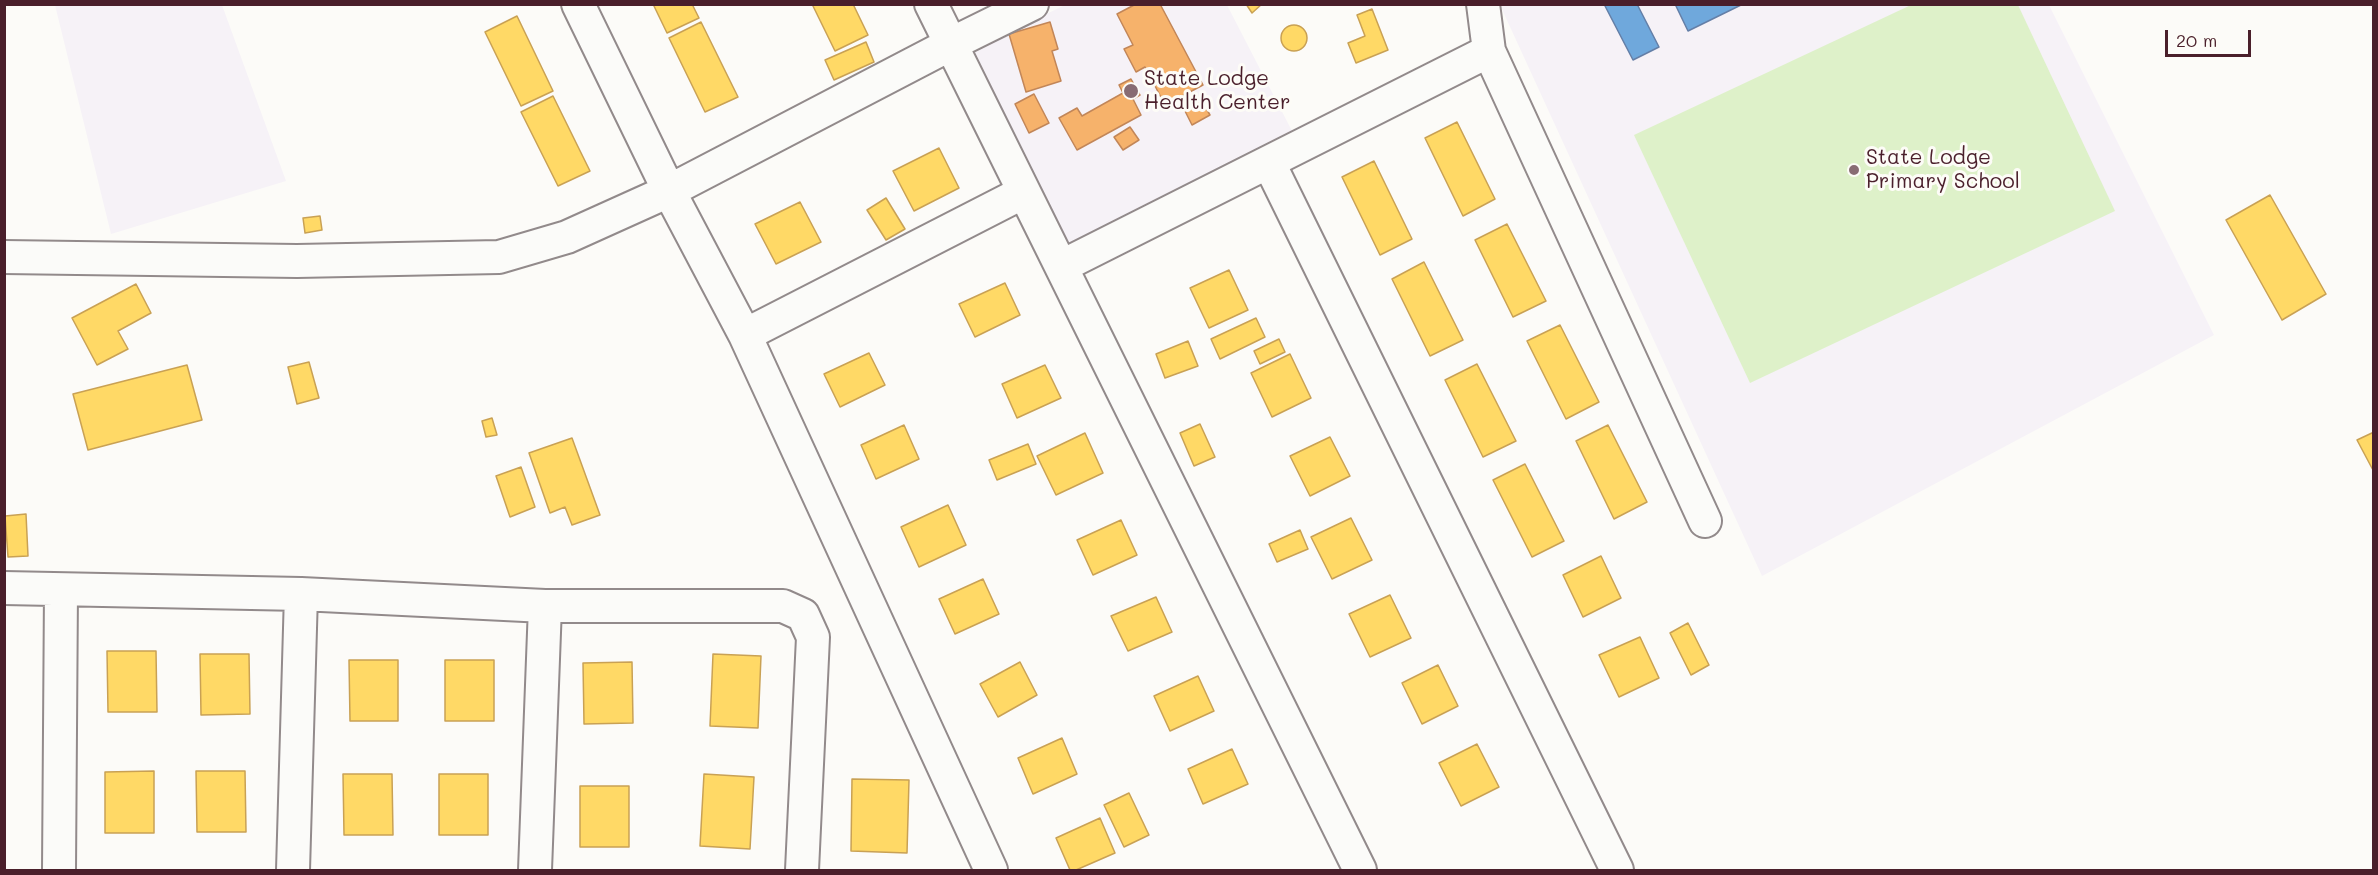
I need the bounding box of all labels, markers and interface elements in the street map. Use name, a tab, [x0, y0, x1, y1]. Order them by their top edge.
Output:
scale bar	[2168, 18, 2254, 56]
text: 20 m	[2176, 28, 2217, 52]
place label: State Lodge Health Center	[1144, 66, 1291, 116]
marker: State Lodge Health Center	[1122, 82, 1140, 100]
place label: State Lodge Primary School	[1866, 145, 2020, 195]
marker: State Lodge Primary School	[1847, 163, 1861, 177]

